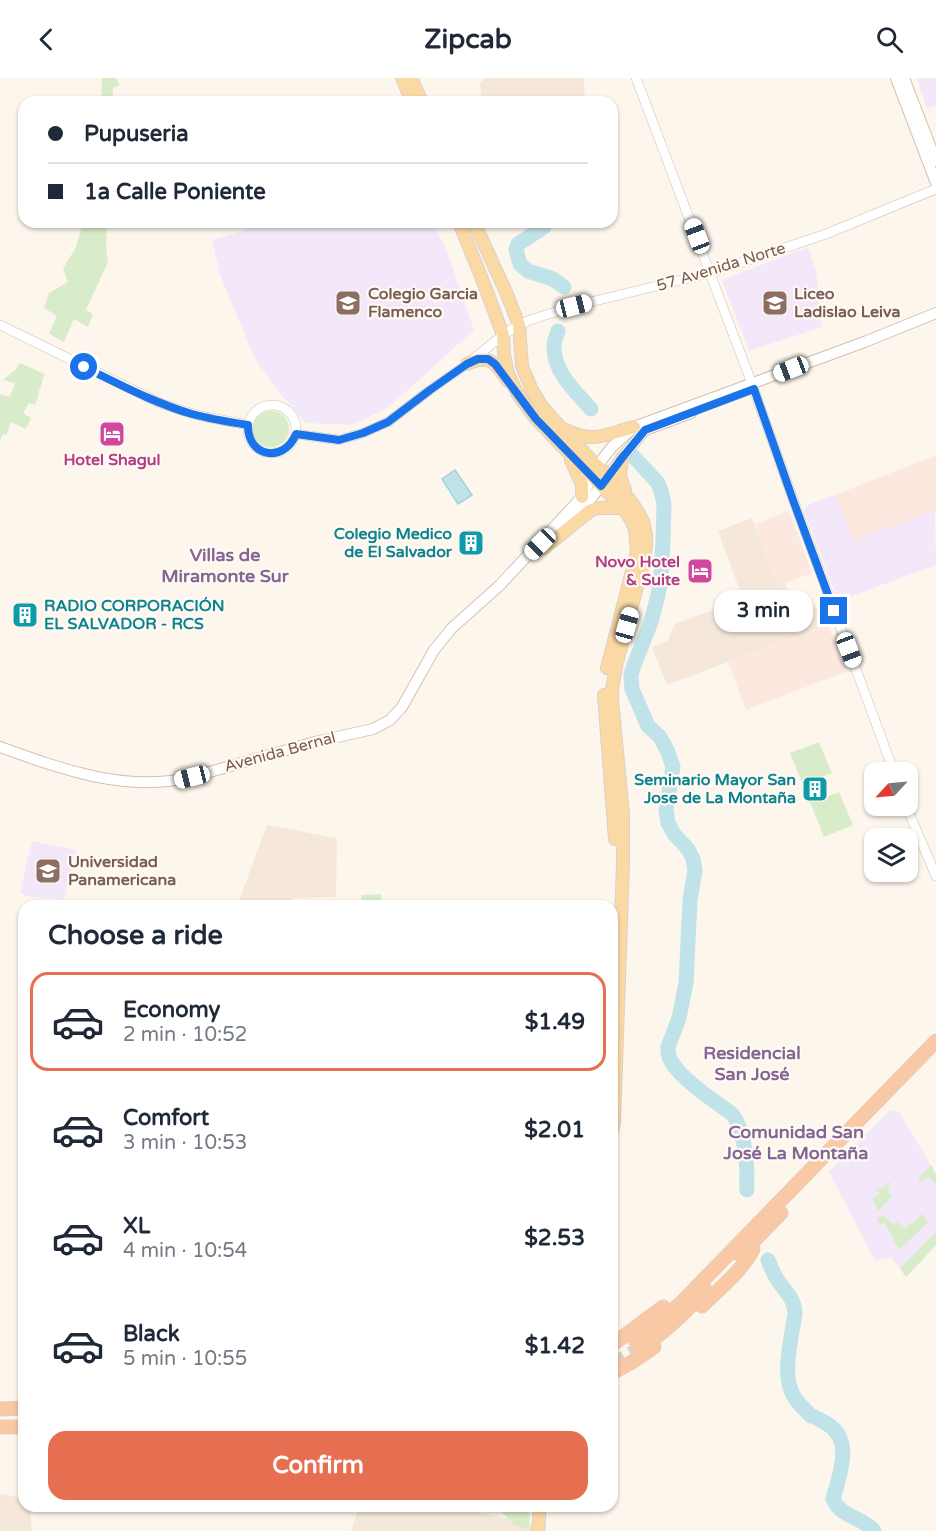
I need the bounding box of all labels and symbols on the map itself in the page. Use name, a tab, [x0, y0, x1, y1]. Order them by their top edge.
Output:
car	[682, 216, 712, 256]
street label: 57 Avenida Norte	[654, 238, 788, 296]
place label: Colegio Garcia Flamenco	[368, 284, 478, 322]
place label: Liceo Ladislao Leiva	[794, 284, 900, 322]
school or university icon: Colegio Garcia Flamenco	[333, 288, 363, 318]
school or university icon: Liceo Ladislao Leiva	[760, 288, 790, 318]
car	[554, 293, 594, 319]
route start	[70, 353, 97, 380]
car	[771, 354, 811, 384]
hotel icon: Hotel Shagul	[97, 419, 127, 449]
place label: Hotel Shagul	[63, 450, 161, 470]
place label: Colegio Medico de El Salvador	[334, 524, 453, 562]
car	[521, 525, 559, 563]
building icon: Colegio Medico de El Salvador	[456, 528, 486, 558]
district label: Villas de Miramonte Sur	[161, 544, 290, 587]
place label: Novo Hotel & Suite	[595, 552, 680, 590]
hotel icon: Novo Hotel & Suite	[685, 556, 715, 586]
callout: 3 min	[714, 590, 813, 632]
place label: RADIO CORPORACIÓN EL SALVADOR - RCS	[44, 596, 225, 634]
route end	[820, 597, 847, 624]
building icon: RADIO CORPORACIÓN EL SALVADOR - RCS	[10, 600, 40, 630]
car	[613, 605, 641, 645]
car	[834, 630, 864, 670]
street label: Avenida Bernal	[222, 727, 338, 777]
north arrow	[864, 762, 918, 816]
car	[172, 764, 212, 790]
place label: Seminario Mayor San Jose de La Montaña	[634, 770, 796, 808]
building icon: Seminario Mayor San Jose de La Montaña	[800, 774, 830, 804]
place label: Universidad Panamericana	[68, 852, 176, 890]
school or university icon: Universidad Panamericana	[33, 856, 63, 886]
district label: Residencial San José	[703, 1042, 801, 1085]
district label: Comunidad San José La Montaña	[723, 1121, 868, 1164]

